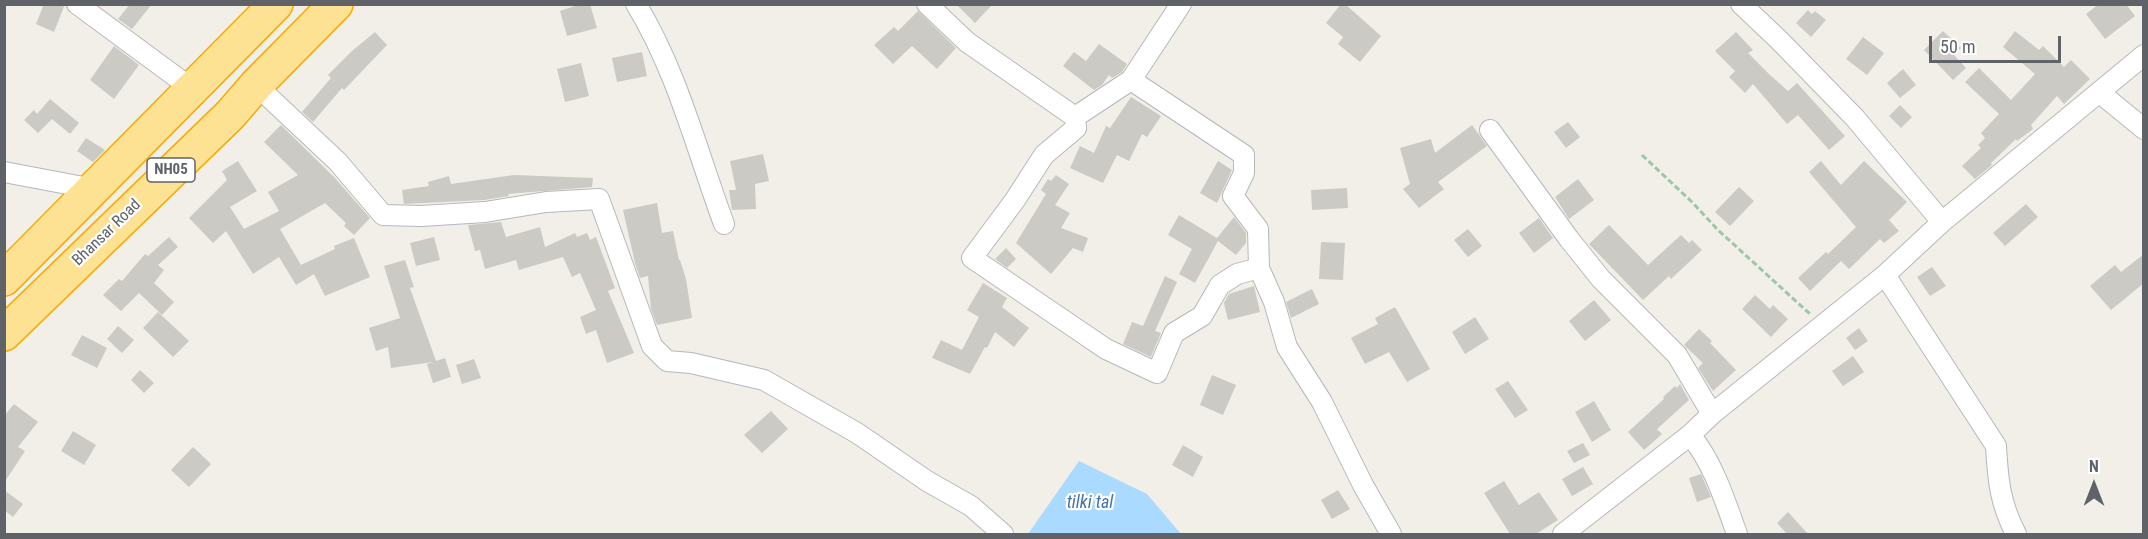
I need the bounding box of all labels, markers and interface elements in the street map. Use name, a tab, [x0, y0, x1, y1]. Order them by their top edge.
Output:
scale bar	[1932, 24, 2064, 62]
text: 50 m	[1940, 36, 1975, 57]
road number: NH05	[147, 158, 195, 182]
street label: Bhansar Road	[69, 196, 145, 270]
north arrow	[2064, 455, 2124, 515]
text: N	[2089, 457, 2099, 476]
water label: tilki tal	[1067, 492, 1113, 514]

